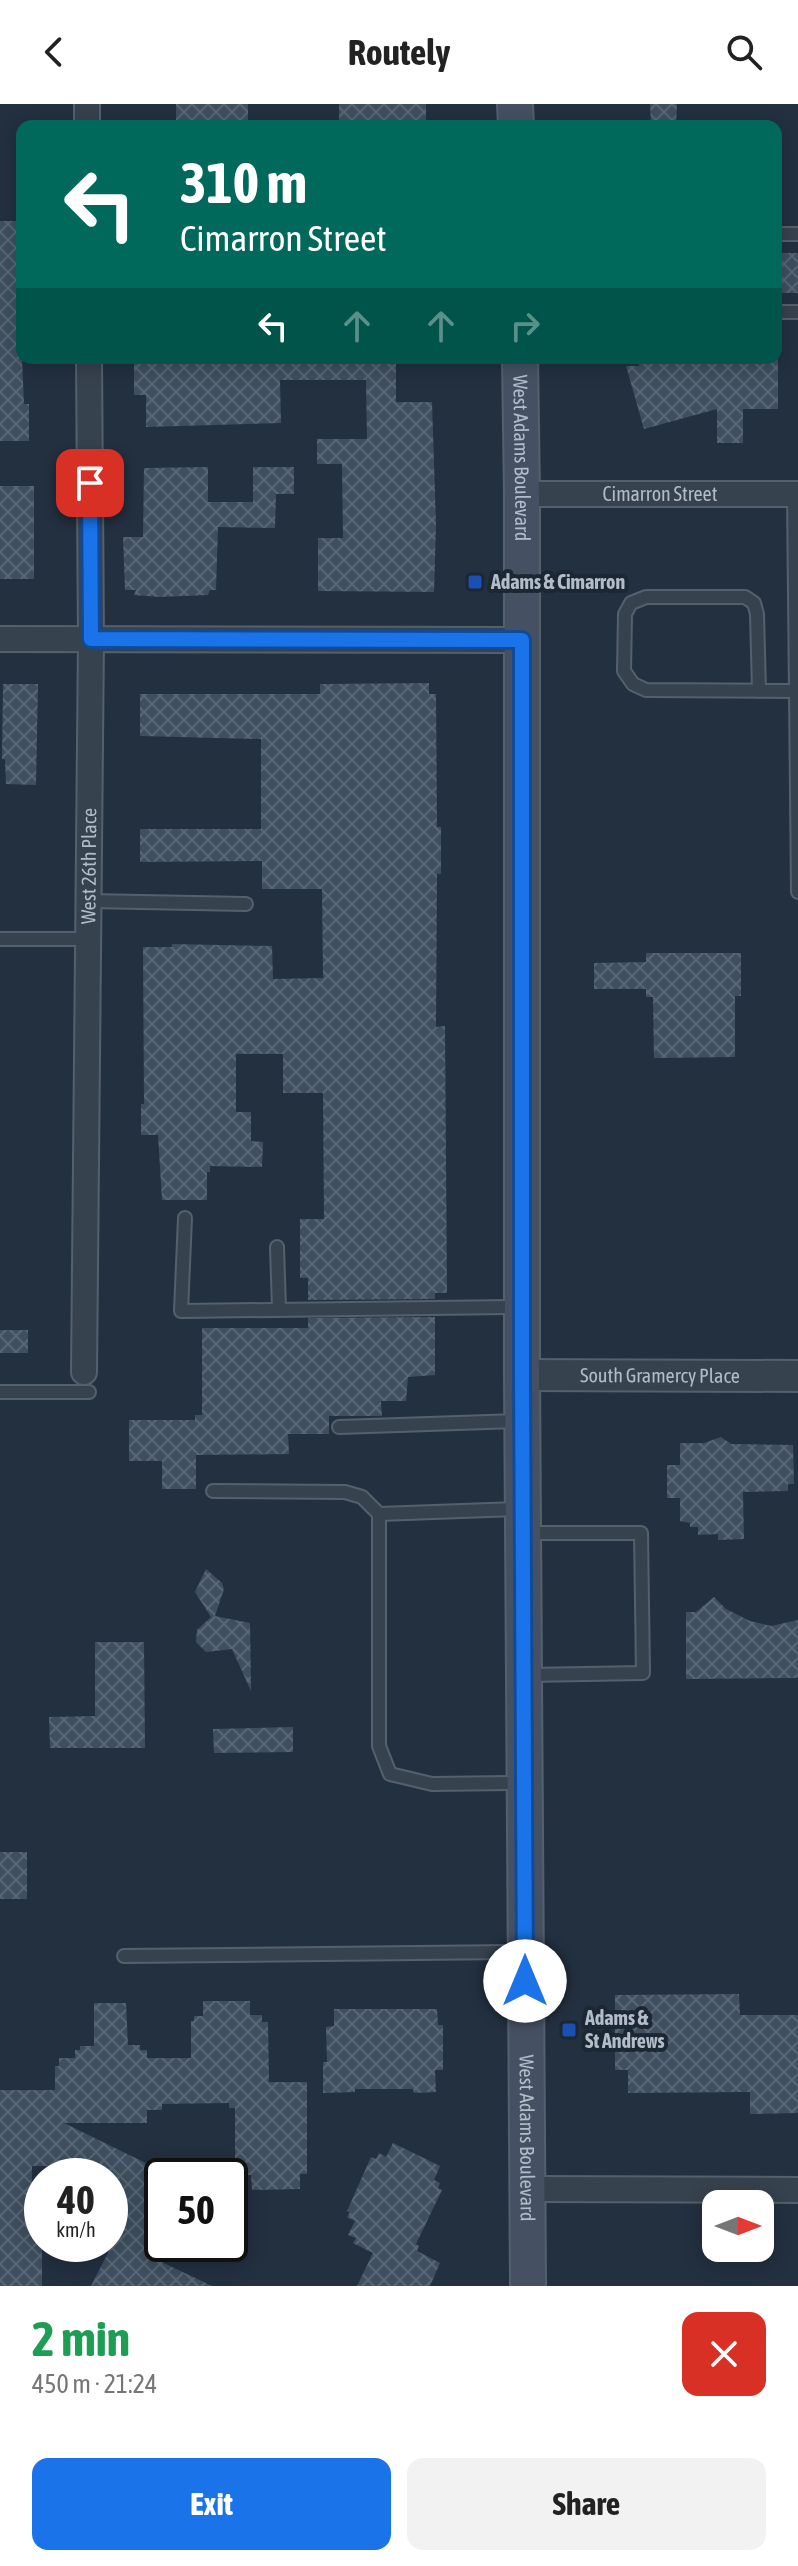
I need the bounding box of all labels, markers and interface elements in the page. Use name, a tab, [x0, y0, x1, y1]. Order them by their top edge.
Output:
icon: back	[32, 30, 76, 74]
icon: search	[722, 30, 766, 74]
text: Routely	[348, 31, 450, 73]
text: 310 m	[180, 151, 307, 215]
icon: left	[48, 152, 152, 256]
text: Cimarron Street	[180, 217, 387, 259]
icon: left	[251, 304, 295, 348]
icon: ahead	[335, 304, 379, 348]
icon: ahead	[419, 304, 463, 348]
icon: right	[503, 304, 547, 348]
street label: West Adams Boulevard	[509, 374, 534, 541]
pin	[56, 449, 124, 517]
icon: arrive	[68, 461, 112, 505]
street label: Cimarron Street	[603, 482, 718, 505]
place label: Adams & Cimarron	[490, 570, 625, 593]
marker: Adams & Cimarron	[466, 573, 484, 591]
street label: West 26th Place	[76, 808, 100, 924]
street label: South Gramercy Place	[580, 1363, 740, 1387]
position arrow	[483, 1939, 567, 2023]
place label: Adams & St Andrews	[584, 2006, 665, 2052]
marker: Adams & St Andrews	[560, 2021, 578, 2039]
street label: West Adams Boulevard	[515, 2055, 540, 2221]
speed limit sign: 50	[144, 2158, 248, 2262]
text: 40	[57, 2177, 95, 2222]
north arrow	[702, 2190, 774, 2262]
map controls	[702, 2190, 774, 2262]
text: km/h	[56, 2218, 96, 2241]
text: 2 min	[32, 2311, 130, 2366]
button: close	[682, 2312, 766, 2396]
text: 450 m · 21:24	[32, 2369, 157, 2399]
button: Exit	[32, 2458, 391, 2550]
button: Share	[407, 2458, 766, 2550]

